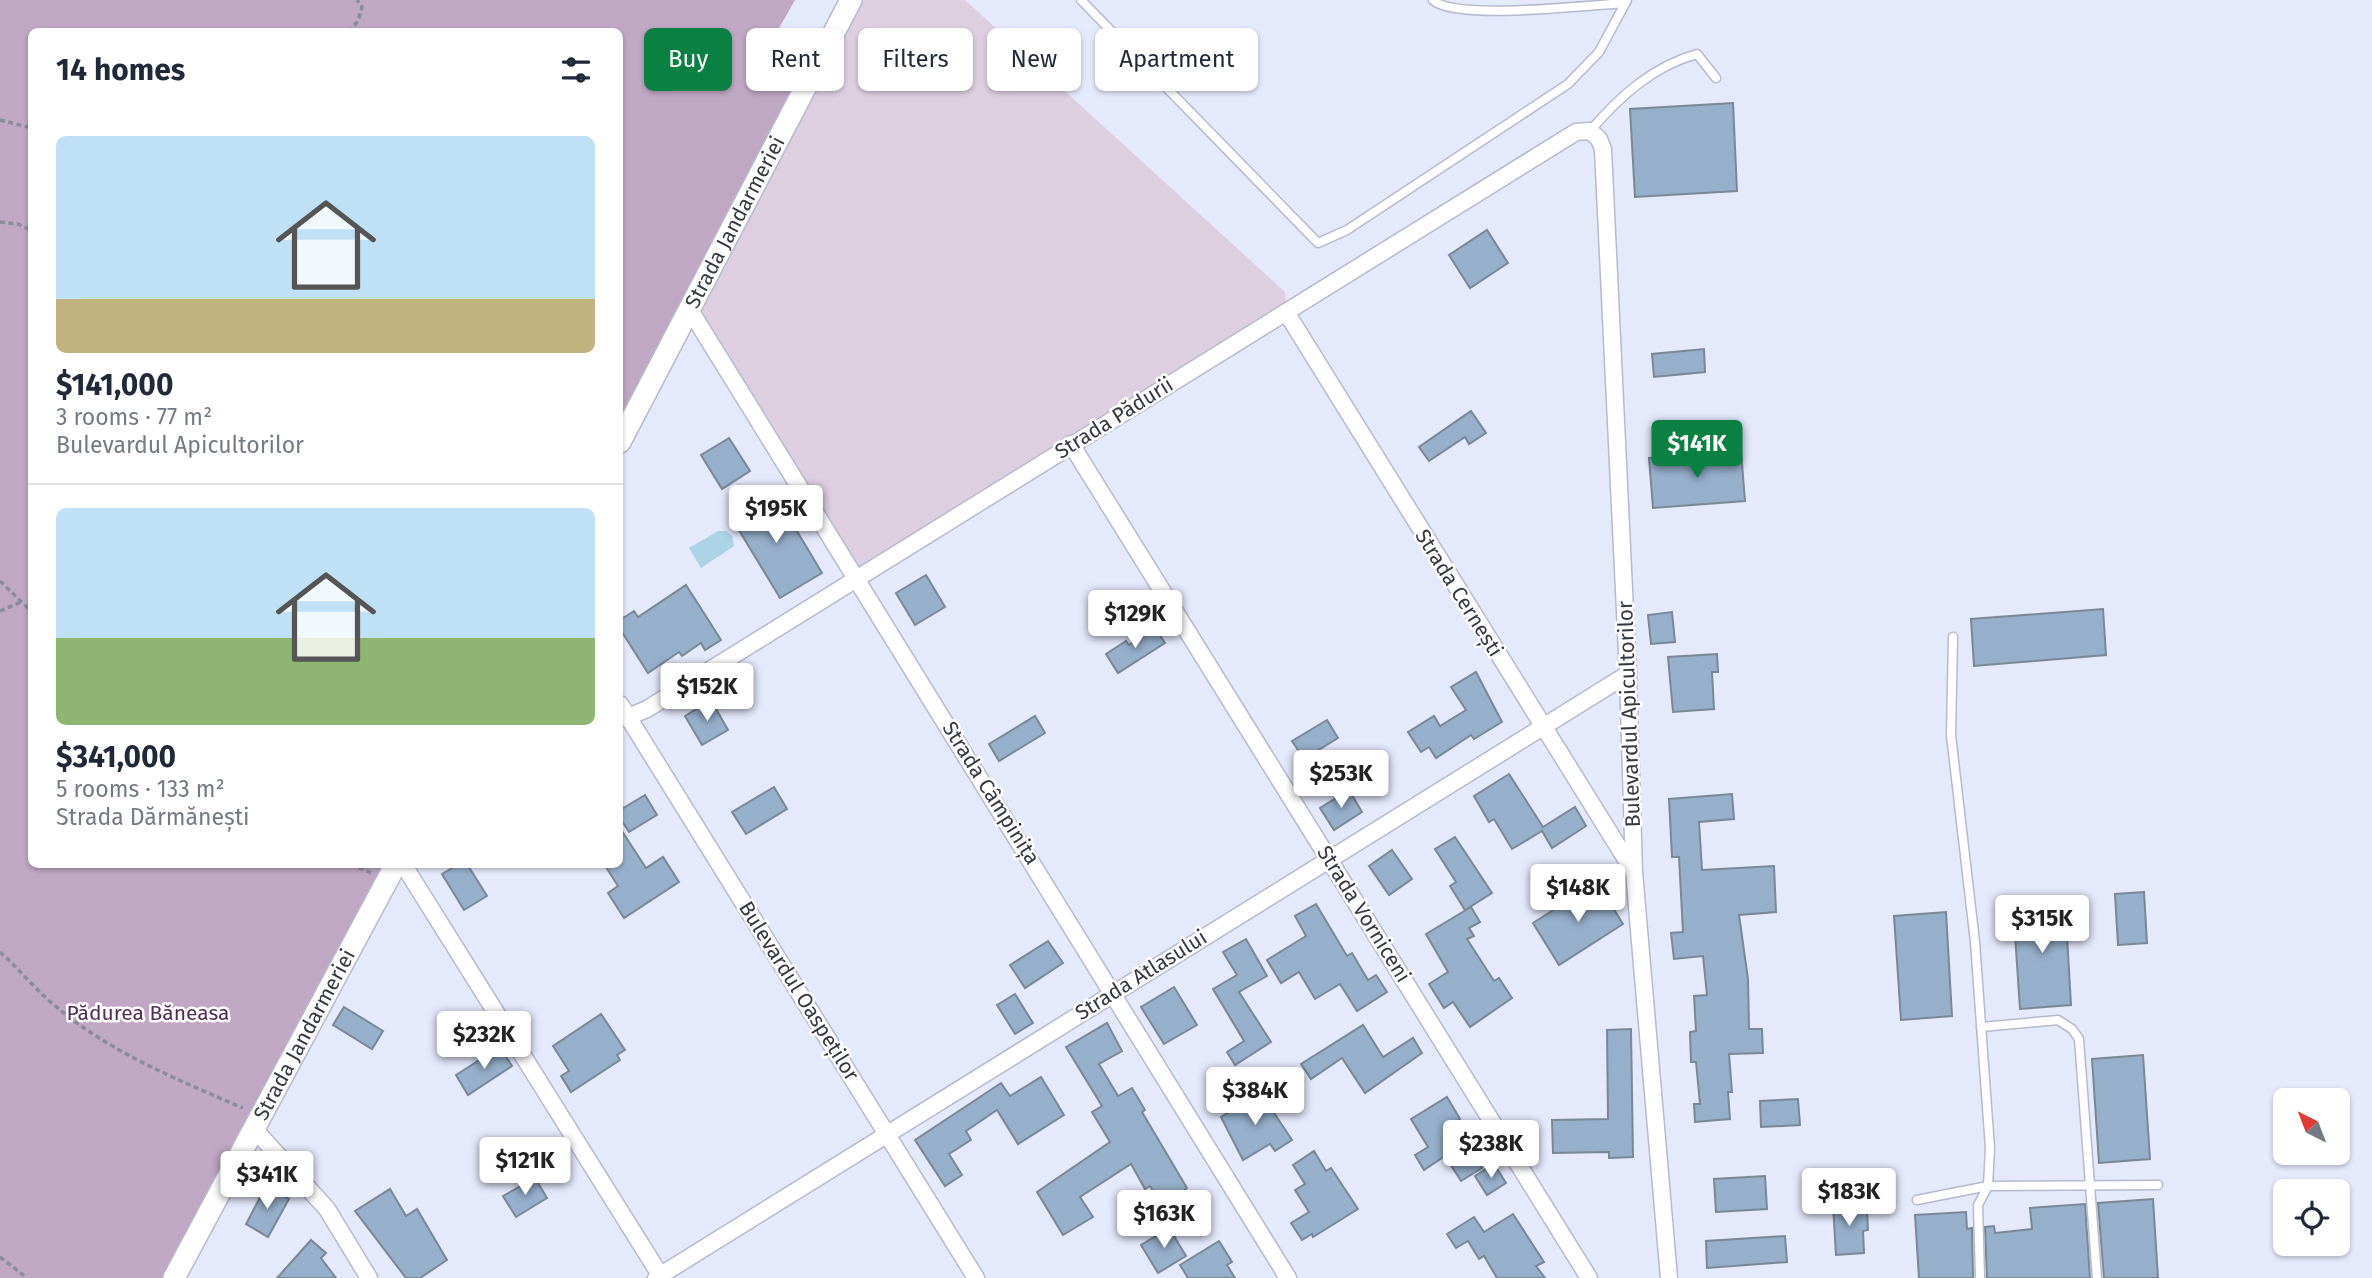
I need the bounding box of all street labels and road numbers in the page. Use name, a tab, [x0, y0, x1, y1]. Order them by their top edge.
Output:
street label: Strada Jandarmeriei	[679, 132, 791, 313]
street label: Strada Pădurii	[1050, 371, 1178, 465]
street label: Strada Cernești	[1409, 524, 1509, 662]
street label: Bulevardul Apicultorilor	[1612, 600, 1646, 828]
street label: Strada Câmpinița	[937, 717, 1045, 869]
street label: Strada Vorniceni	[1312, 841, 1416, 987]
street label: Bulevardul Oaspeților	[733, 896, 865, 1086]
street label: Strada Atlasului	[1070, 924, 1212, 1026]
street label: Strada Jandarmeriei	[248, 945, 361, 1125]

